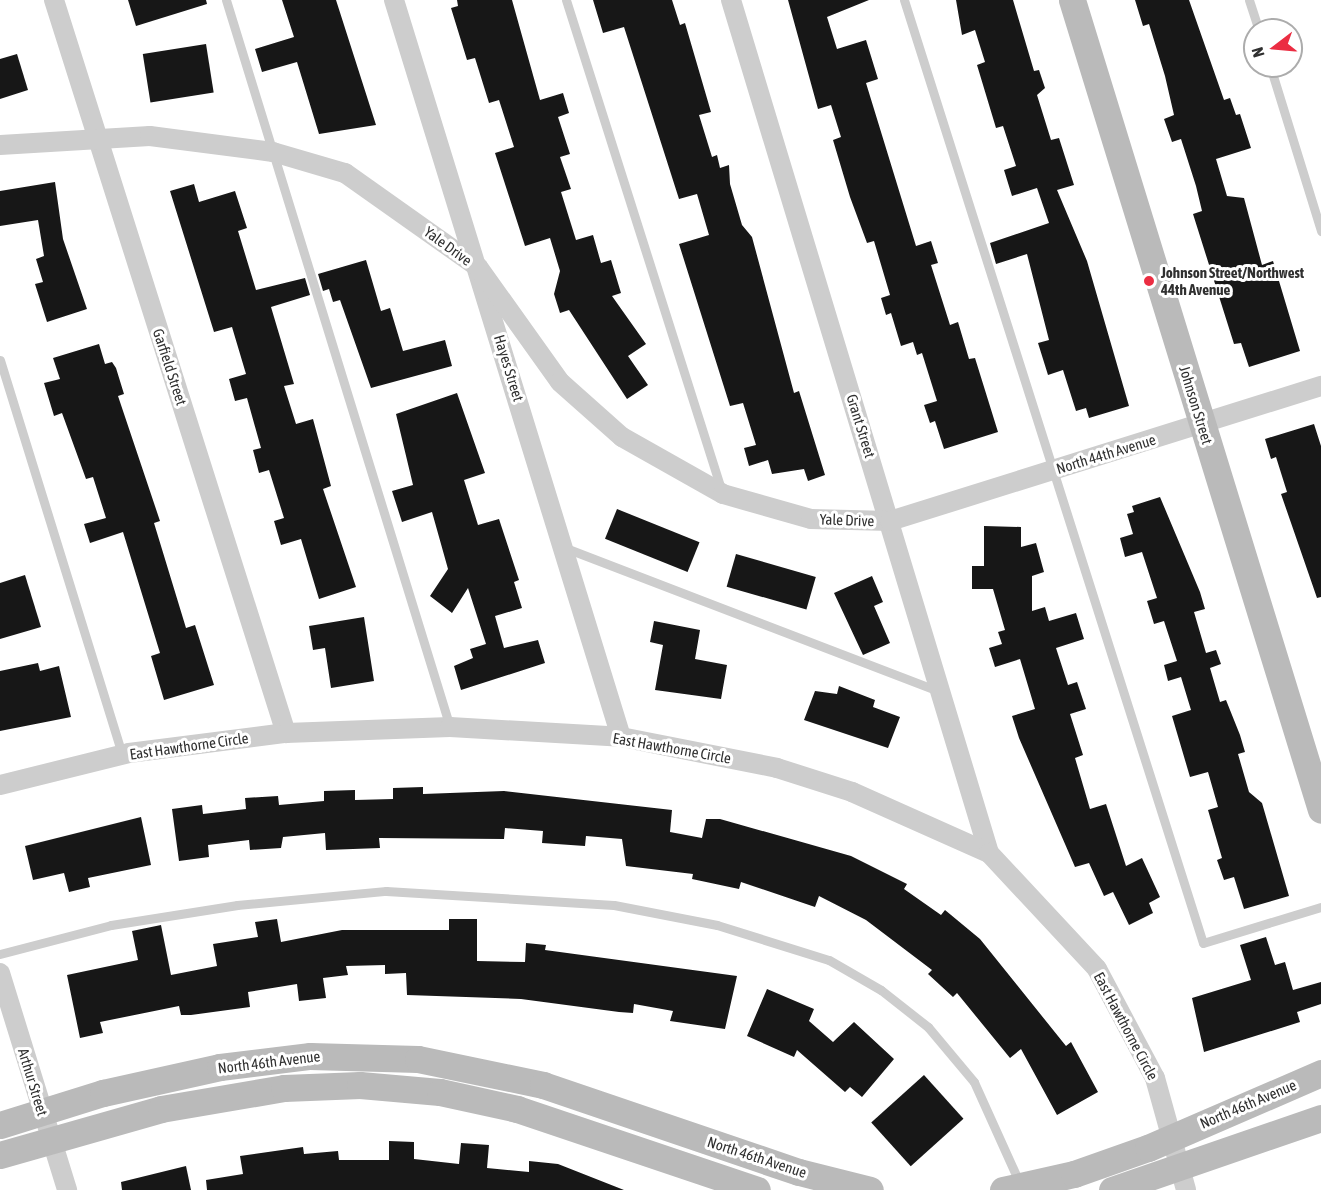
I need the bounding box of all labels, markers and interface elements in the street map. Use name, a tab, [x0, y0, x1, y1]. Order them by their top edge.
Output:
north arrow	[1243, 18, 1303, 78]
text: N	[1248, 45, 1268, 59]
street label: Yale Drive	[421, 223, 475, 269]
place label: Johnson Street/Northwest 44th Avenue	[1161, 263, 1304, 298]
marker: Johnson Street/Northwest 44th Avenue	[1142, 274, 1156, 288]
street label: Garfield Street	[149, 326, 191, 408]
street label: Hayes Street	[490, 332, 528, 404]
street label: Johnson Street	[1176, 364, 1216, 446]
street label: Grant Street	[843, 392, 879, 460]
street label: North 44th Avenue	[1054, 430, 1158, 478]
street label: Yale Drive	[819, 510, 875, 530]
street label: East Hawthorne Circle	[128, 729, 250, 763]
street label: East Hawthorne Circle	[611, 729, 733, 767]
street label: East Hawthorne Circle	[1090, 969, 1162, 1083]
street label: Arthur Street	[14, 1046, 52, 1118]
street label: North 46th Avenue	[217, 1047, 321, 1077]
street label: North 46th Avenue	[1197, 1076, 1299, 1132]
street label: North 46th Avenue	[705, 1133, 809, 1181]

